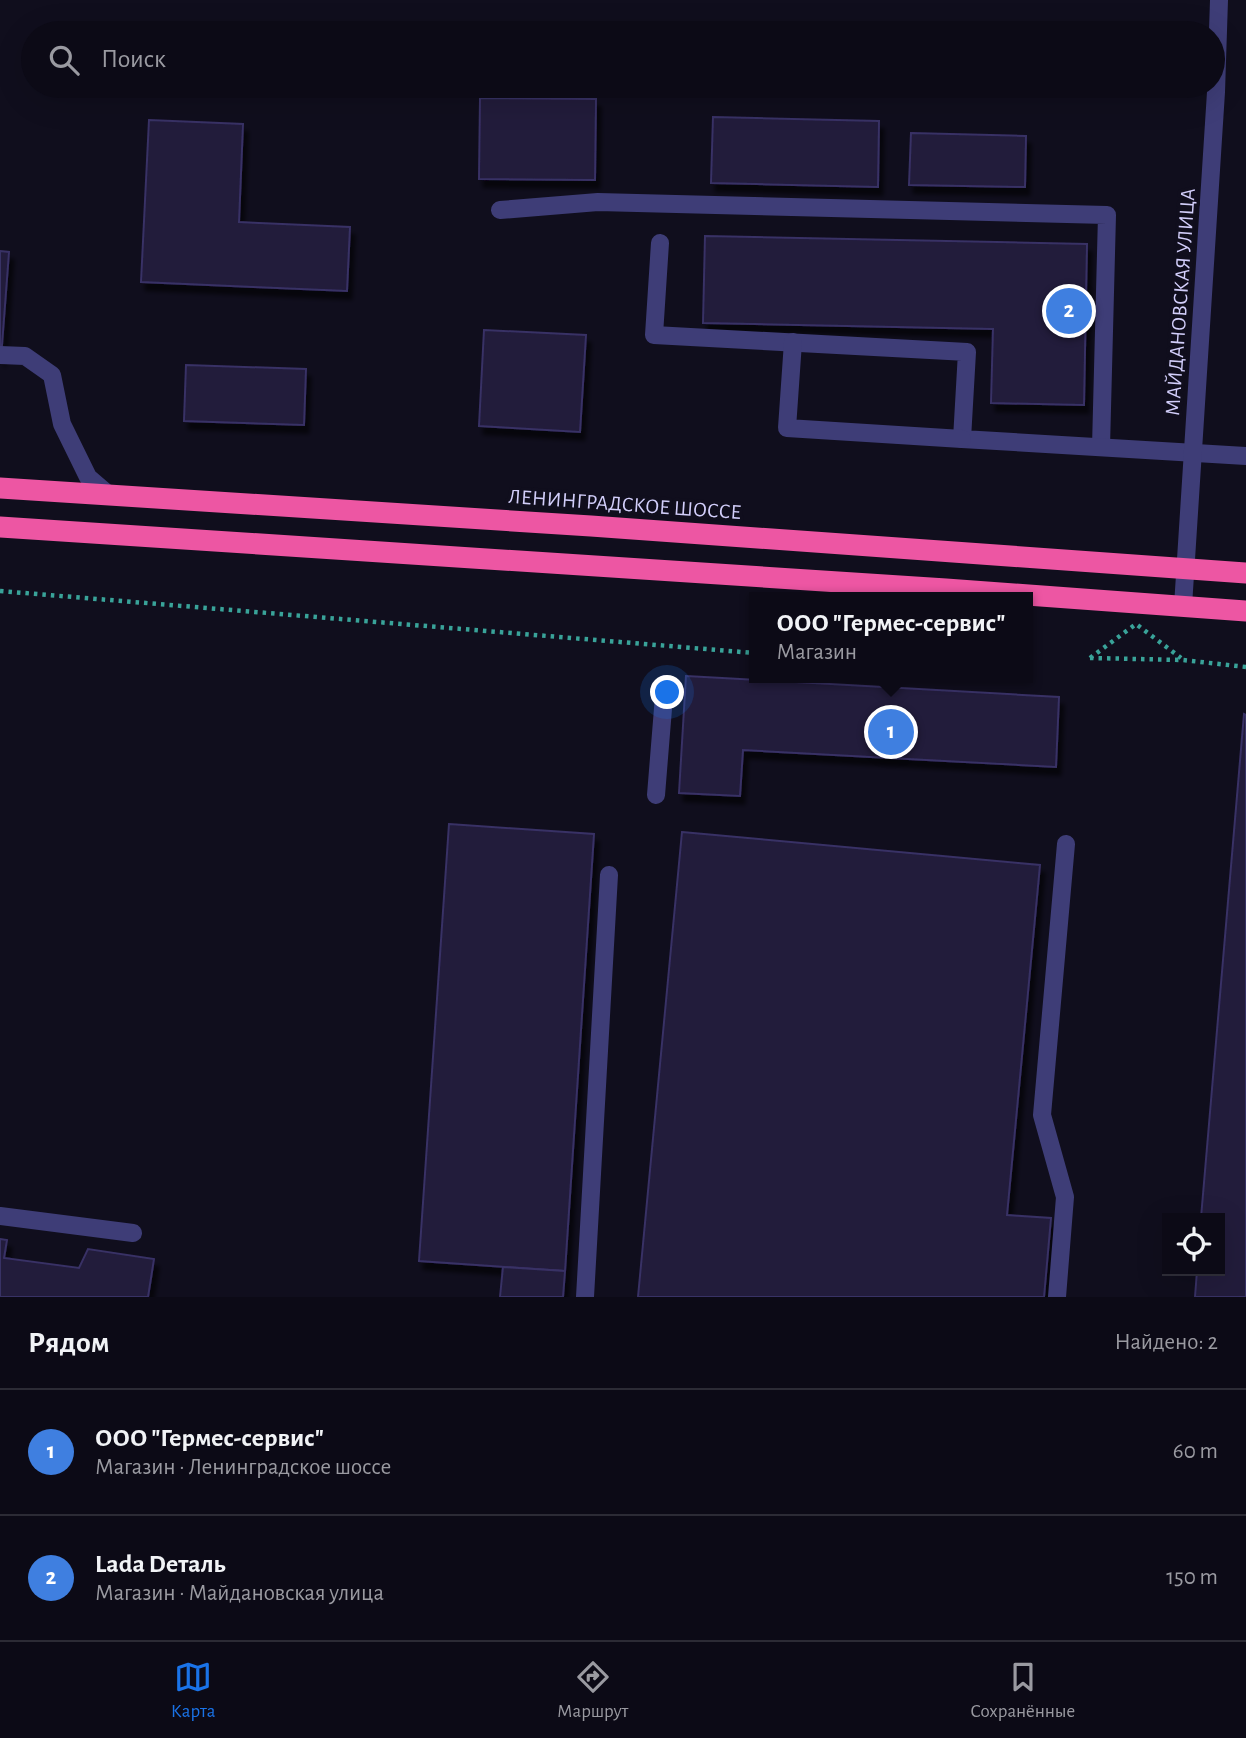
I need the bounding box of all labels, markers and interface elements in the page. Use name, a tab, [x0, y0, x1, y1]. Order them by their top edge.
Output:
search box	[21, 21, 1225, 98]
icon: search	[45, 41, 83, 79]
text: Поиск	[101, 46, 166, 72]
street label: МАЙДАНОВСКАЯ УЛИЦА	[1161, 188, 1199, 416]
pin: 2	[1046, 285, 1092, 337]
street label: ЛЕНИНГРАДСКОЕ ШОССЕ	[508, 486, 742, 523]
popup	[749, 592, 1033, 683]
text: ООО "Гермес-сервис"	[777, 610, 1005, 636]
text: Магазин	[777, 641, 857, 664]
your location	[650, 675, 684, 709]
pin: 1	[868, 706, 914, 758]
map controls	[1162, 1213, 1225, 1276]
button: locate	[1162, 1213, 1225, 1276]
text: Рядом	[28, 1328, 110, 1358]
text: Найдено: 2	[1115, 1331, 1218, 1354]
text: ООО "Гермес-сервис"	[95, 1425, 324, 1451]
text: 1	[47, 1440, 55, 1463]
text: 60 m	[1173, 1440, 1218, 1463]
text: Магазин · Ленинградское шоссе	[95, 1456, 391, 1479]
text: Lada Dеталь	[95, 1551, 226, 1577]
text: 2	[46, 1566, 56, 1589]
text: 150 m	[1166, 1566, 1218, 1589]
text: Магазин · Майдановская улица	[95, 1582, 384, 1605]
tab: Карта	[171, 1658, 215, 1723]
tab: Маршрут	[557, 1658, 628, 1723]
tab: Сохранённые	[970, 1658, 1075, 1723]

